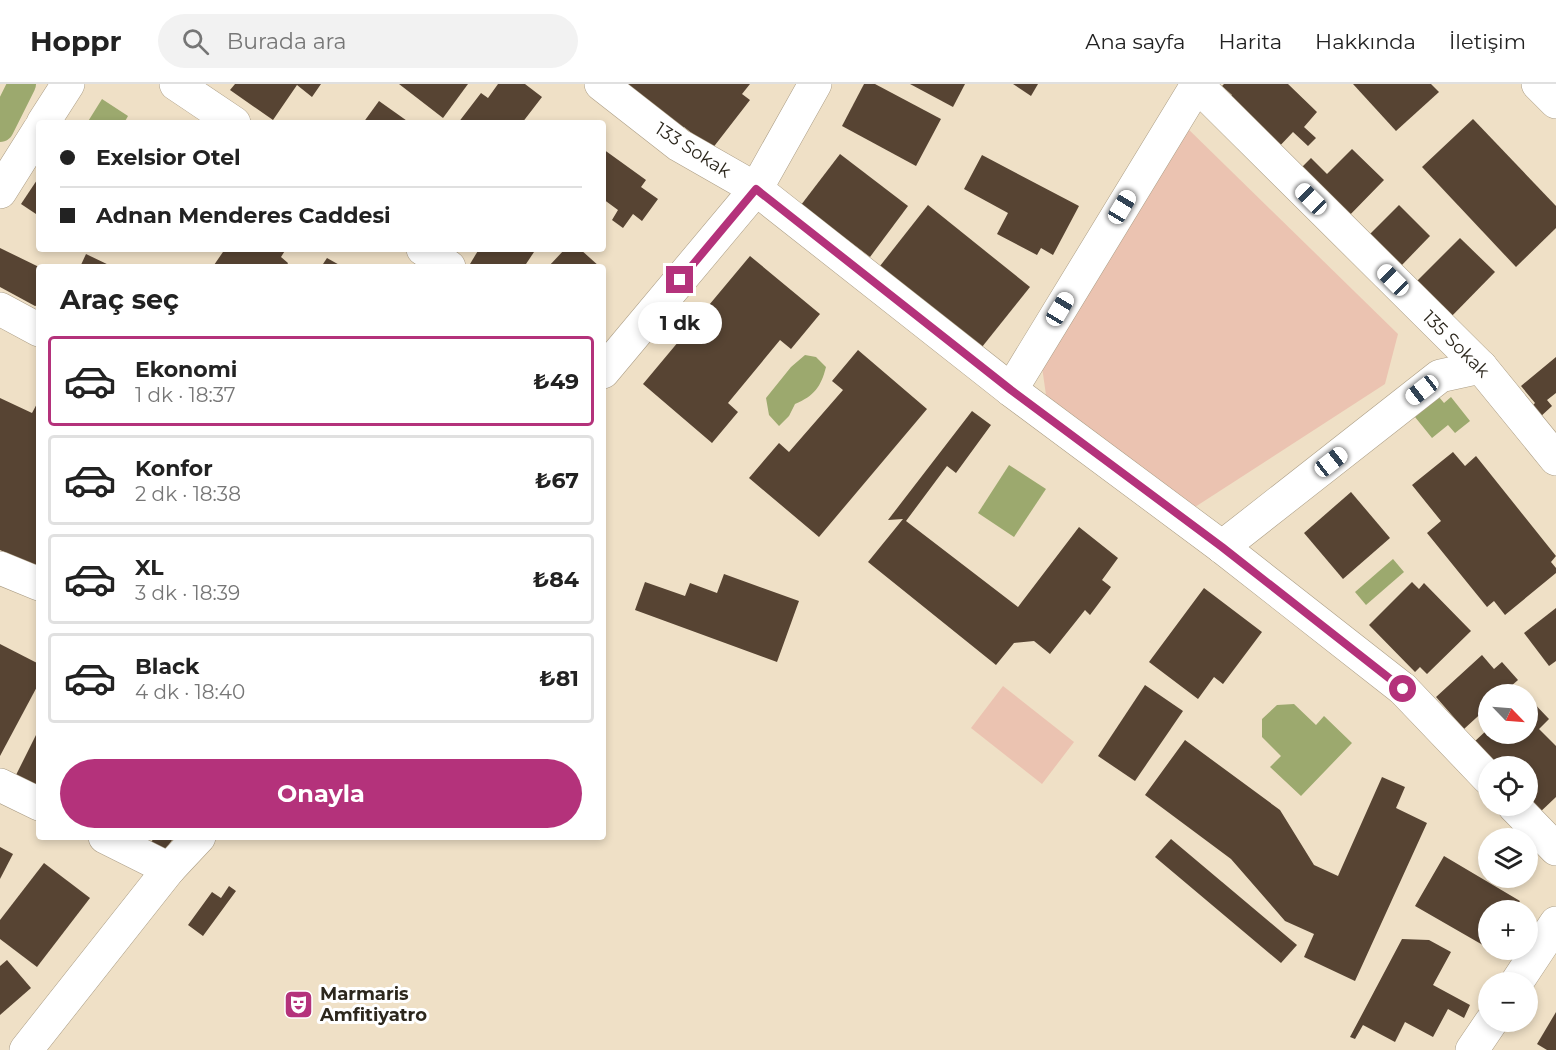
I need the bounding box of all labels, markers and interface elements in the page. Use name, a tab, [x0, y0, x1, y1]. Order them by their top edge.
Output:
search box	[158, 14, 578, 68]
text: Hoppr	[30, 24, 122, 58]
icon: search	[179, 25, 212, 58]
text: Burada ara	[227, 28, 347, 55]
text: Ana sayfa	[1085, 29, 1185, 54]
text: Harita	[1218, 29, 1282, 54]
text: Hakkında	[1315, 29, 1416, 54]
text: İletişim	[1449, 29, 1526, 54]
street label: 133 Sokak	[651, 117, 735, 183]
text: Exelsior Otel	[96, 144, 241, 171]
car	[1292, 180, 1330, 218]
car	[1105, 187, 1139, 227]
text: Adnan Menderes Caddesi	[96, 202, 391, 229]
car	[1374, 261, 1412, 299]
route end	[666, 266, 693, 293]
text: Araç seç	[60, 283, 179, 316]
car	[1043, 289, 1077, 329]
callout: 1 dk	[638, 301, 722, 343]
street label: 135 Sokak	[1418, 306, 1494, 382]
text: 1 dk	[660, 311, 700, 335]
icon: car	[63, 354, 117, 408]
text: Ekonomi	[135, 356, 237, 383]
text: ₺49	[533, 368, 579, 395]
car	[1402, 372, 1442, 408]
text: 1 dk · 18:37	[135, 383, 236, 407]
car	[1311, 444, 1351, 480]
icon: car	[63, 453, 117, 507]
text: Konfor	[135, 455, 213, 482]
text: ₺67	[535, 467, 579, 494]
text: 2 dk · 18:38	[135, 482, 241, 506]
icon: car	[63, 552, 117, 606]
text: XL	[135, 554, 164, 581]
text: ₺84	[533, 566, 579, 593]
text: 3 dk · 18:39	[135, 581, 240, 605]
icon: car	[63, 651, 117, 705]
text: Black	[135, 653, 199, 680]
text: ₺81	[539, 665, 579, 692]
route start	[1389, 675, 1416, 702]
text: 4 dk · 18:40	[135, 680, 245, 704]
north arrow	[1478, 684, 1538, 744]
map controls	[1478, 684, 1538, 1032]
button: locate	[1478, 756, 1538, 816]
button: Onayla	[60, 759, 582, 828]
button: layers	[1478, 828, 1538, 888]
button: +	[1478, 900, 1538, 960]
button: −	[1478, 972, 1538, 1032]
place label: Marmaris Amfitiyatro	[319, 983, 427, 1026]
theatre icon: Marmaris Amfitiyatro	[283, 988, 315, 1020]

